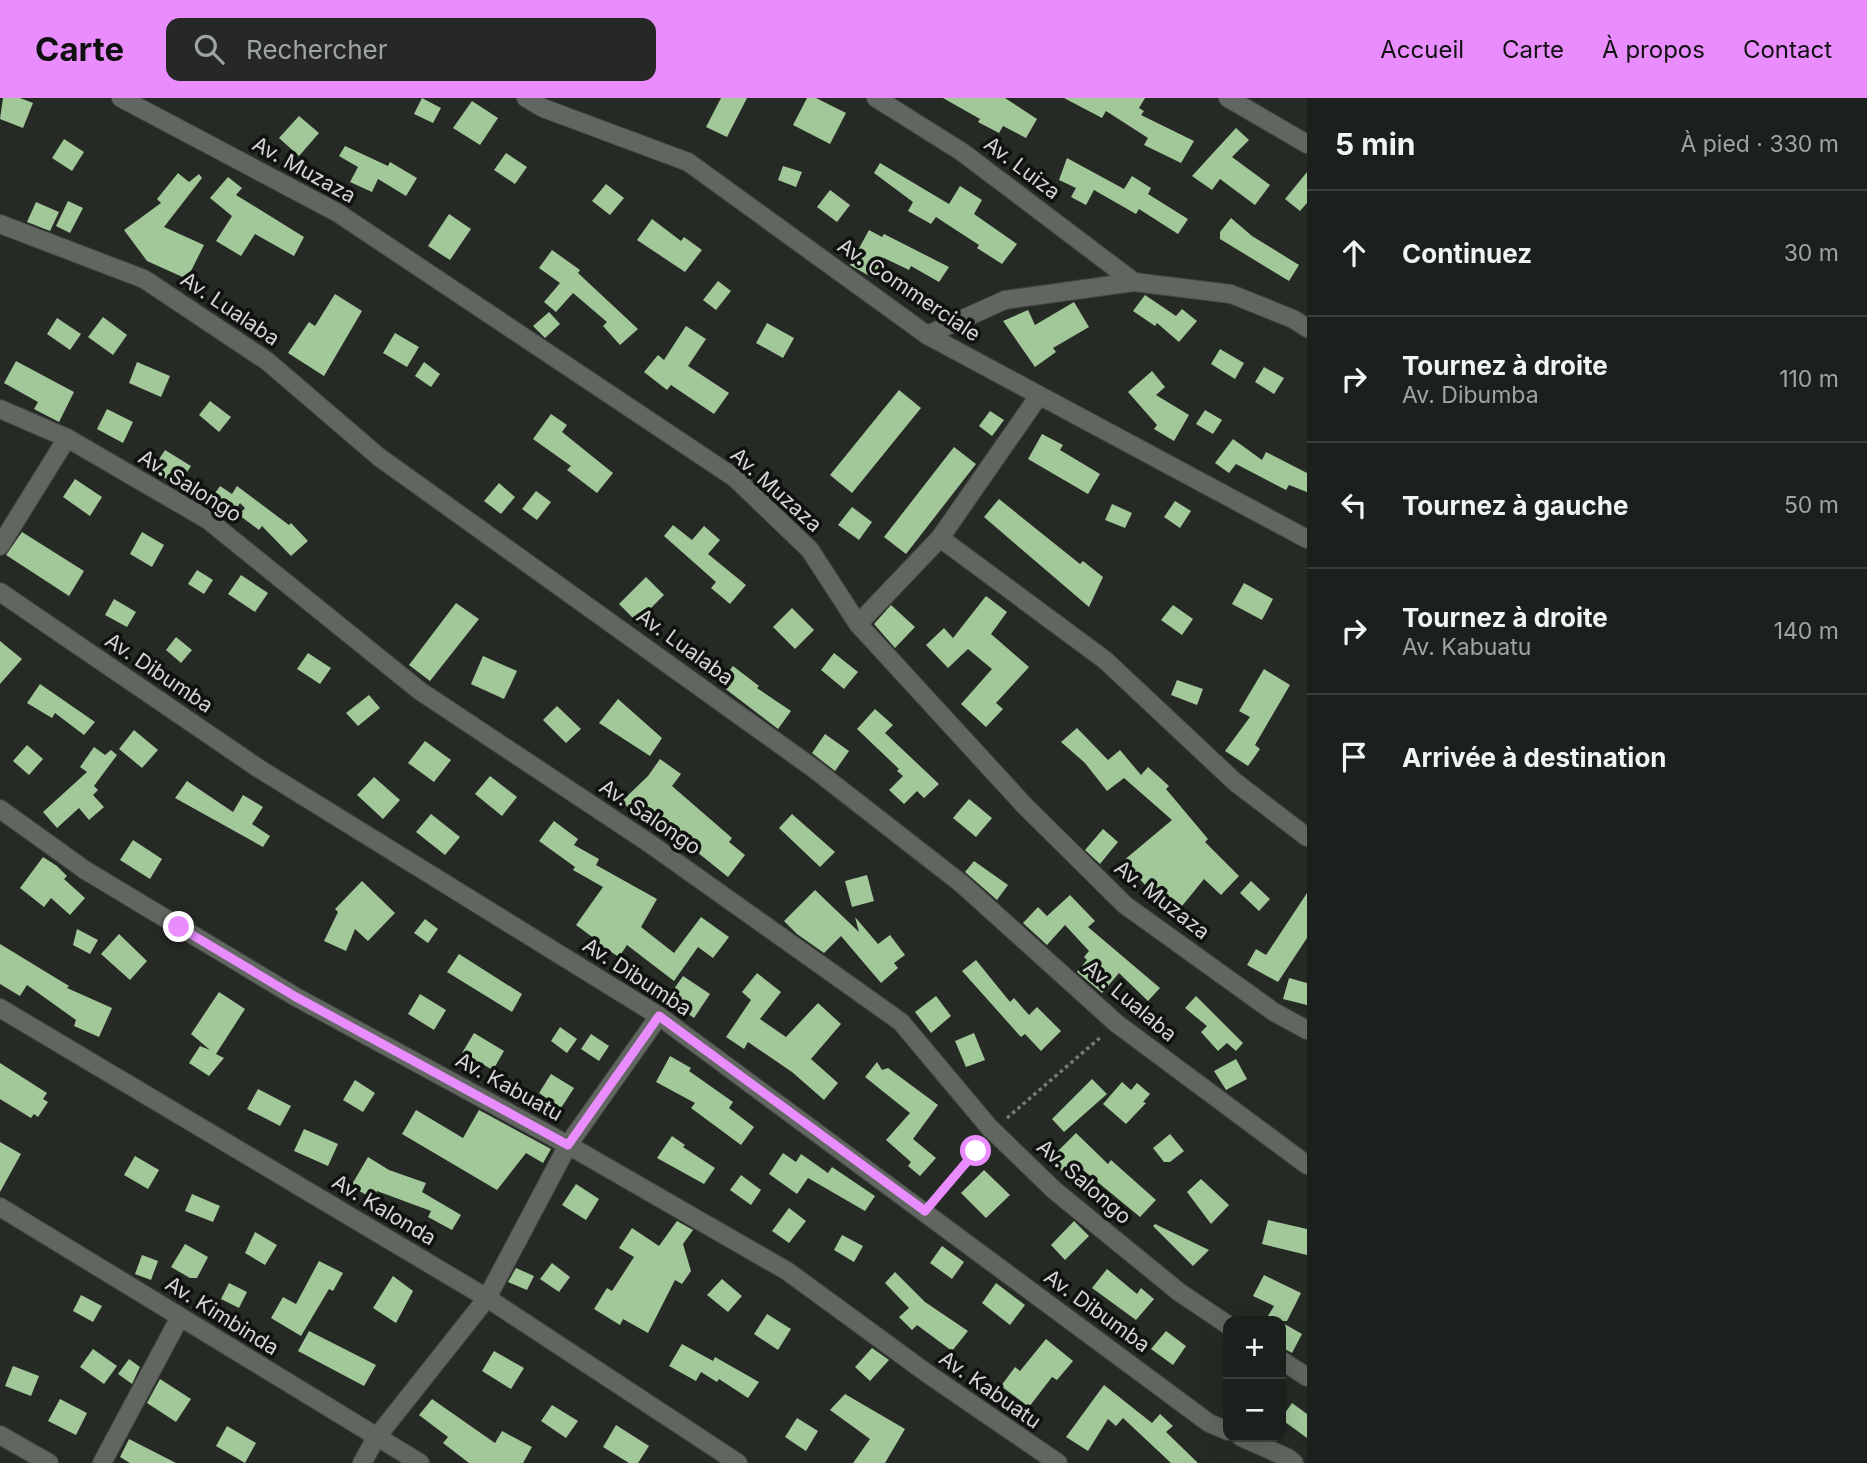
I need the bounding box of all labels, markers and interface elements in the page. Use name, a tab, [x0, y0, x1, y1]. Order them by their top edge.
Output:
search box	[166, 18, 656, 81]
text: Carte	[35, 29, 124, 69]
icon: search	[190, 30, 228, 68]
text: Rechercher	[246, 34, 388, 65]
text: Accueil	[1380, 35, 1464, 64]
text: Carte	[1502, 35, 1564, 64]
text: À propos	[1602, 35, 1705, 64]
text: Contact	[1743, 35, 1832, 64]
text: 5 min	[1335, 126, 1415, 162]
text: À pied · 330 m	[1680, 130, 1839, 158]
street label: Av. Muzaza	[248, 131, 360, 208]
street label: Av. Luiza	[979, 131, 1065, 204]
street label: Av. Commerciale	[833, 233, 985, 347]
icon: ahead	[1335, 234, 1373, 272]
text: Continuez	[1402, 238, 1532, 269]
text: 30 m	[1784, 239, 1839, 267]
street label: Av. Lualaba	[176, 266, 284, 351]
text: Tournez à droite	[1402, 350, 1608, 381]
icon: right	[1335, 360, 1373, 398]
text: 110 m	[1779, 365, 1839, 393]
text: Av. Dibumba	[1402, 381, 1539, 409]
street label: Av. Muzaza	[726, 442, 827, 537]
street label: Av. Salongo	[134, 444, 246, 527]
icon: left	[1335, 486, 1373, 524]
text: Tournez à gauche	[1402, 490, 1628, 521]
text: 50 m	[1784, 491, 1839, 519]
text: Tournez à droite	[1402, 602, 1608, 633]
street label: Av. Lualaba	[632, 603, 739, 690]
icon: right	[1335, 612, 1373, 650]
text: 140 m	[1774, 617, 1839, 645]
street label: Av. Dibumba	[101, 627, 218, 718]
text: Av. Kabuatu	[1402, 633, 1531, 661]
icon: arrive	[1335, 738, 1373, 776]
text: Arrivée à destination	[1402, 742, 1667, 773]
street label: Av. Salongo	[595, 774, 706, 860]
street label: Av. Muzaza	[1110, 855, 1215, 945]
route end	[163, 911, 194, 942]
street label: Av. Dibumba	[578, 932, 696, 1021]
street label: Av. Lualaba	[1079, 954, 1182, 1047]
street label: Av. Kabuatu	[452, 1047, 567, 1126]
street label: Av. Salongo	[1032, 1134, 1137, 1229]
route start	[960, 1135, 991, 1166]
street label: Av. Kalonda	[328, 1169, 441, 1250]
street label: Av. Dibumba	[1040, 1264, 1155, 1357]
street label: Av. Kimbinda	[161, 1271, 284, 1360]
map controls	[1223, 1316, 1286, 1442]
button: +	[1223, 1316, 1286, 1379]
street label: Av. Kabuatu	[935, 1345, 1046, 1434]
button: −	[1223, 1379, 1286, 1442]

